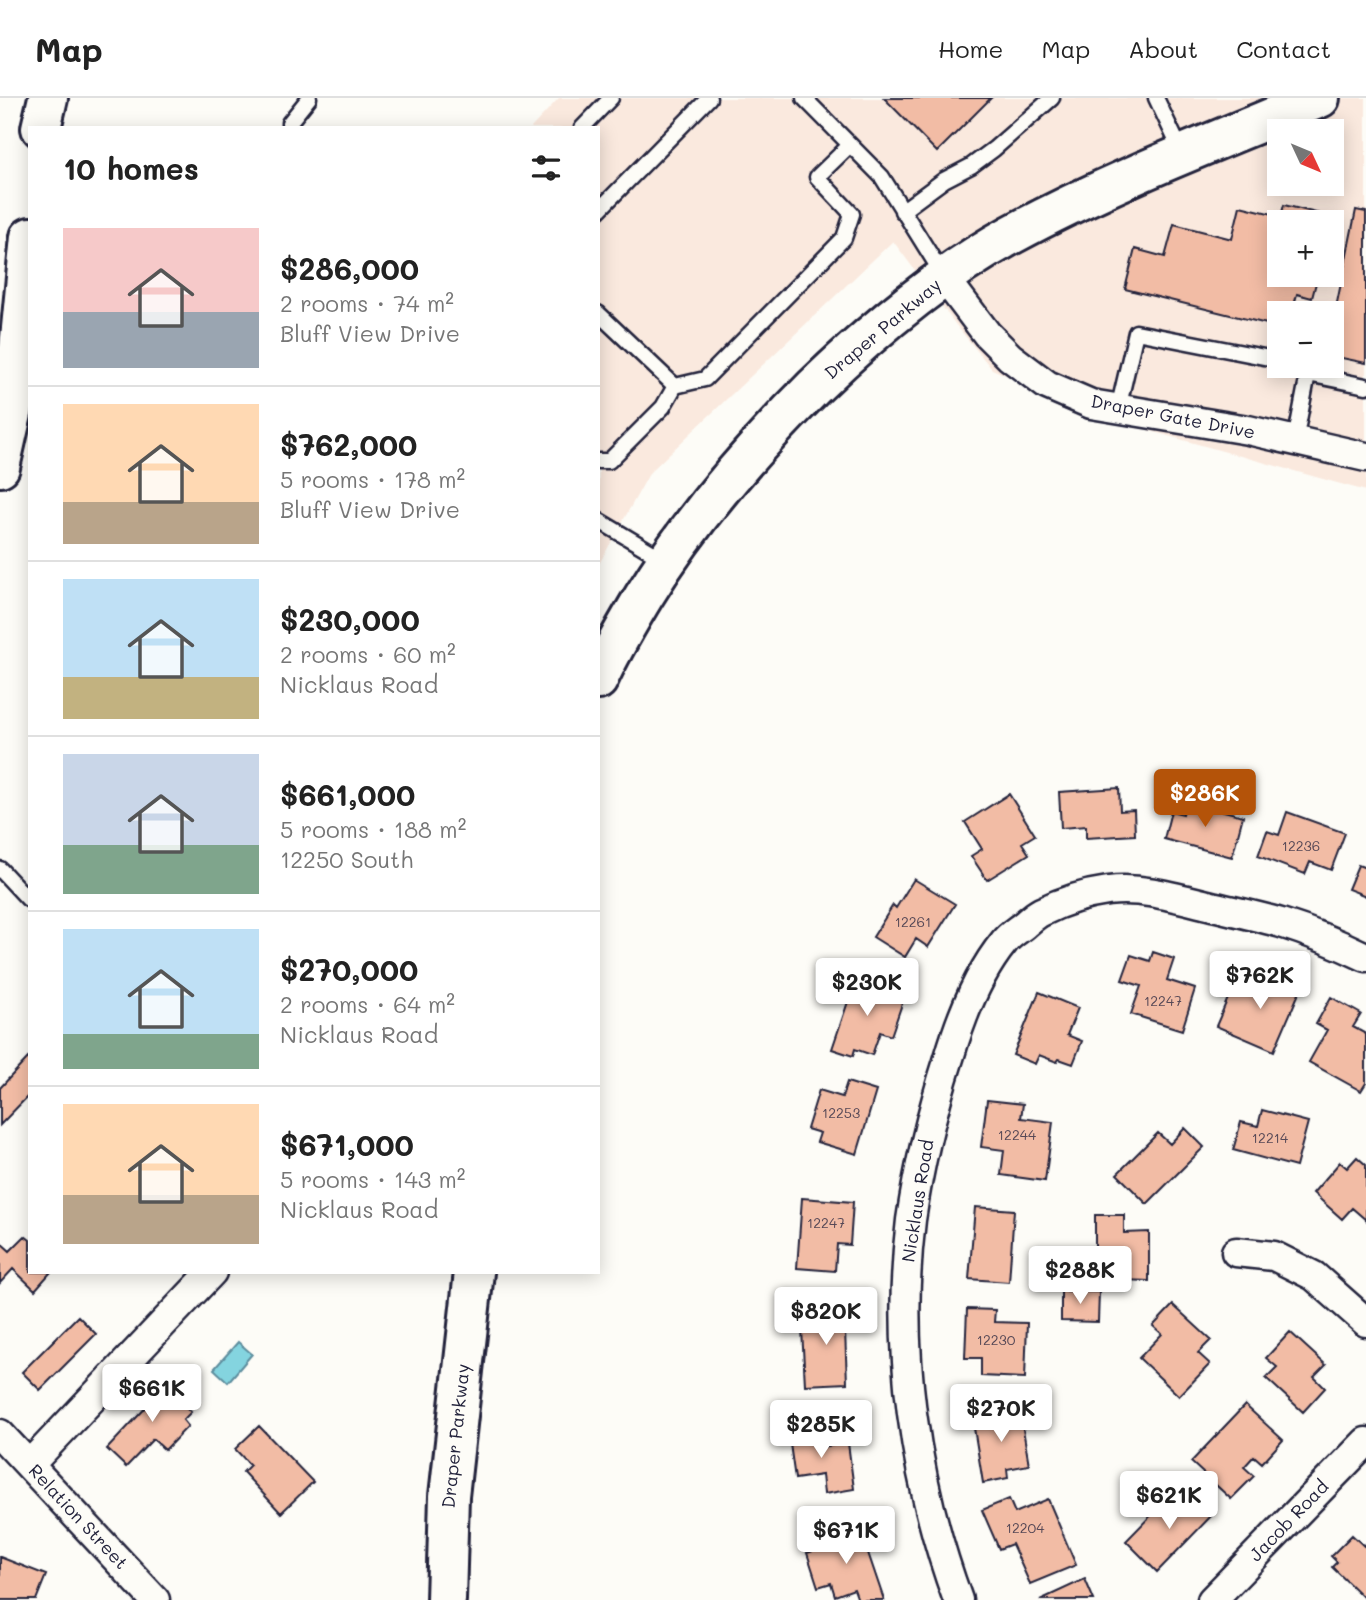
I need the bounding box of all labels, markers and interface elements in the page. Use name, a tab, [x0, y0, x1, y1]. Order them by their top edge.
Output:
text: Map	[35, 27, 103, 70]
text: Home	[938, 33, 1003, 64]
text: Map	[1041, 33, 1090, 64]
text: About	[1128, 33, 1198, 64]
text: Contact	[1236, 33, 1331, 64]
north arrow	[1267, 119, 1344, 196]
map controls	[1267, 119, 1344, 378]
text: 10 homes	[63, 148, 199, 188]
icon: filters	[527, 149, 565, 187]
button: +	[1267, 210, 1344, 287]
text: $286,000	[280, 248, 419, 288]
icon: home	[119, 256, 203, 340]
street label: Draper Parkway	[819, 272, 946, 384]
text: 2 rooms · 74 m²	[280, 288, 454, 318]
button: −	[1267, 301, 1344, 378]
text: Bluff View Drive	[280, 318, 460, 348]
street label: Draper Gate Drive	[1089, 388, 1257, 444]
text: $762,000	[280, 424, 417, 464]
icon: home	[119, 432, 203, 516]
text: 5 rooms · 178 m²	[280, 464, 465, 494]
text: Bluff View Drive	[280, 494, 460, 524]
text: $230,000	[280, 599, 420, 639]
icon: home	[119, 607, 203, 691]
text: 2 rooms · 60 m²	[280, 639, 456, 669]
text: Nicklaus Road	[280, 669, 438, 699]
pin: $286K	[1156, 770, 1254, 829]
text: $661,000	[280, 774, 415, 814]
text: $286K	[1170, 777, 1240, 807]
icon: home	[119, 782, 203, 866]
text: 5 rooms · 188 m²	[280, 814, 466, 844]
house number: 12236	[1282, 836, 1320, 855]
text: 12250 South	[280, 844, 413, 874]
house number: 12261	[895, 912, 931, 931]
text: $270,000	[280, 949, 418, 989]
pin: $762K	[1211, 951, 1309, 1011]
icon: home	[119, 957, 203, 1041]
pin: $230K	[818, 958, 916, 1018]
text: $762K	[1226, 959, 1294, 989]
text: $230K	[832, 966, 902, 996]
text: 2 rooms · 64 m²	[280, 989, 455, 1019]
house number: 12247	[1144, 991, 1182, 1010]
text: Nicklaus Road	[280, 1019, 438, 1049]
house number: 12253	[822, 1103, 860, 1122]
text: $671,000	[280, 1124, 414, 1164]
house number: 12244	[998, 1125, 1037, 1144]
house number: 12214	[1252, 1128, 1289, 1147]
icon: home	[119, 1132, 203, 1216]
street label: Nicklaus Road	[895, 1138, 939, 1264]
text: 5 rooms · 143 m²	[280, 1164, 466, 1194]
text: Nicklaus Road	[280, 1194, 438, 1224]
house number: 12247	[807, 1213, 845, 1232]
pin: $288K	[1031, 1246, 1129, 1306]
text: $288K	[1045, 1254, 1115, 1284]
pin: $820K	[777, 1288, 875, 1347]
text: $820K	[790, 1295, 862, 1325]
house number: 12230	[977, 1330, 1016, 1349]
street label: Draper Parkway	[435, 1363, 475, 1509]
pin: $661K	[103, 1364, 201, 1424]
text: $661K	[118, 1372, 186, 1402]
pin: $270K	[952, 1384, 1050, 1444]
text: $270K	[966, 1392, 1036, 1422]
pin: $285K	[772, 1400, 870, 1460]
text: $285K	[786, 1408, 856, 1438]
street label: Relation Street	[24, 1459, 134, 1574]
pin: $621K	[1120, 1472, 1218, 1531]
street label: Jacob Road	[1243, 1474, 1333, 1566]
text: $621K	[1136, 1479, 1202, 1509]
pin: $671K	[797, 1506, 895, 1566]
text: $671K	[813, 1514, 879, 1544]
house number: 12204	[1006, 1518, 1045, 1537]

